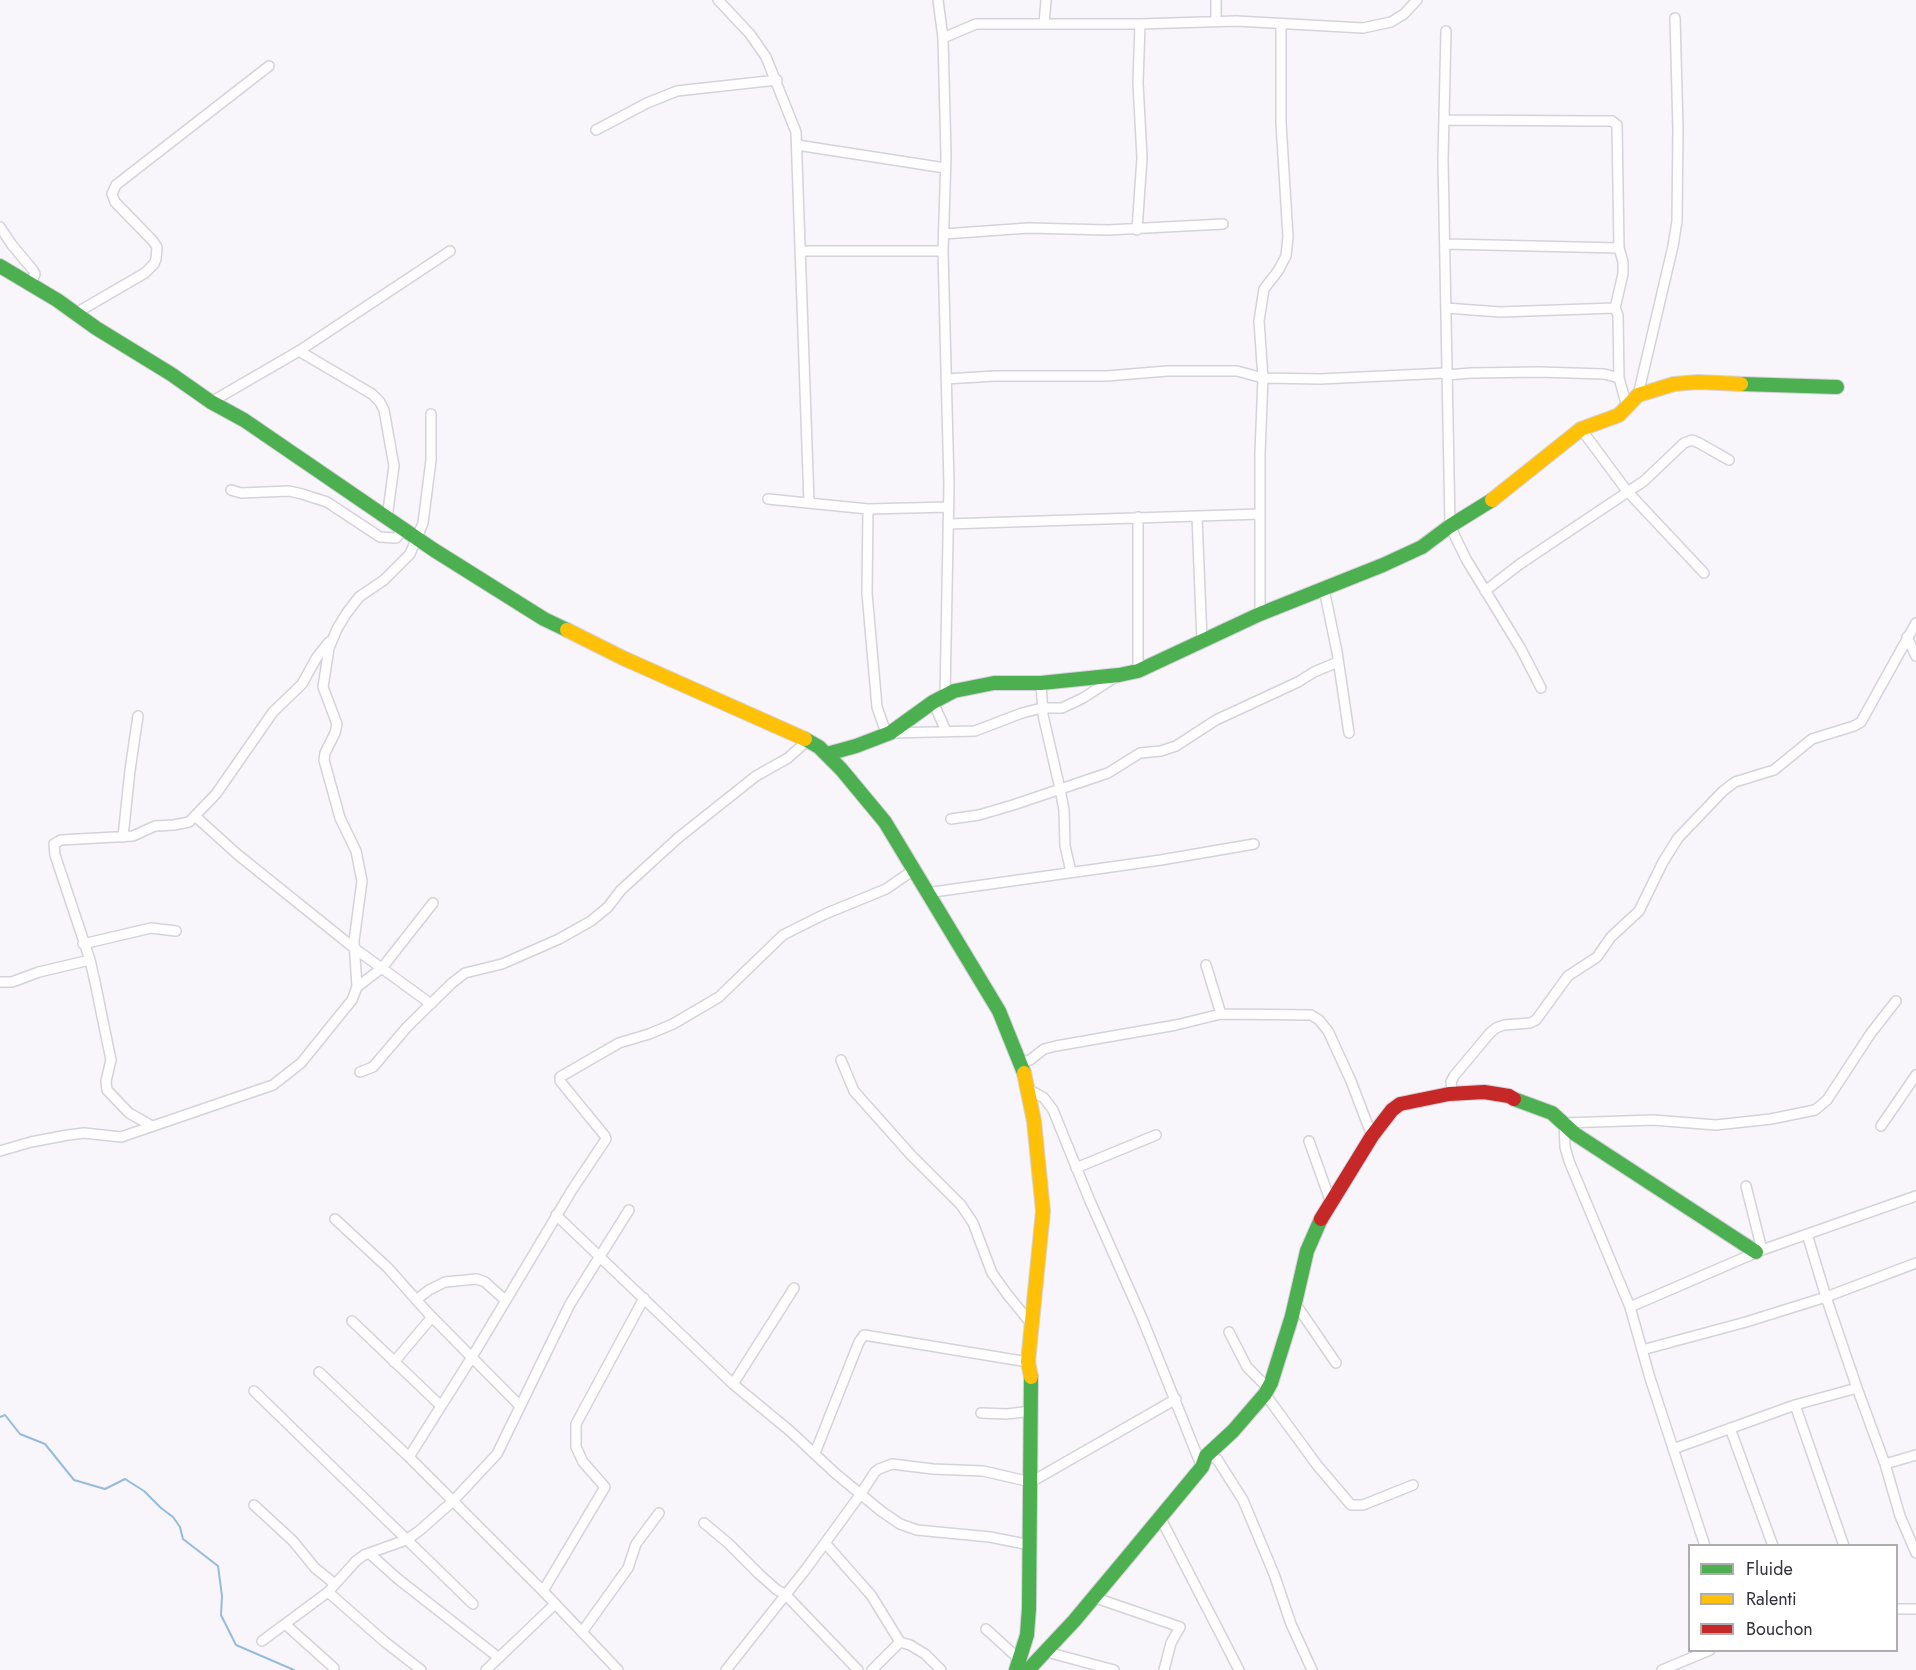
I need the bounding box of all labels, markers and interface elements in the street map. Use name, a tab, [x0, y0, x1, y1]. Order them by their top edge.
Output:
legend	[1688, 1544, 1898, 1652]
text: Fluide	[1746, 1556, 1793, 1582]
text: Ralenti	[1746, 1586, 1797, 1612]
text: Bouchon	[1746, 1616, 1813, 1642]

